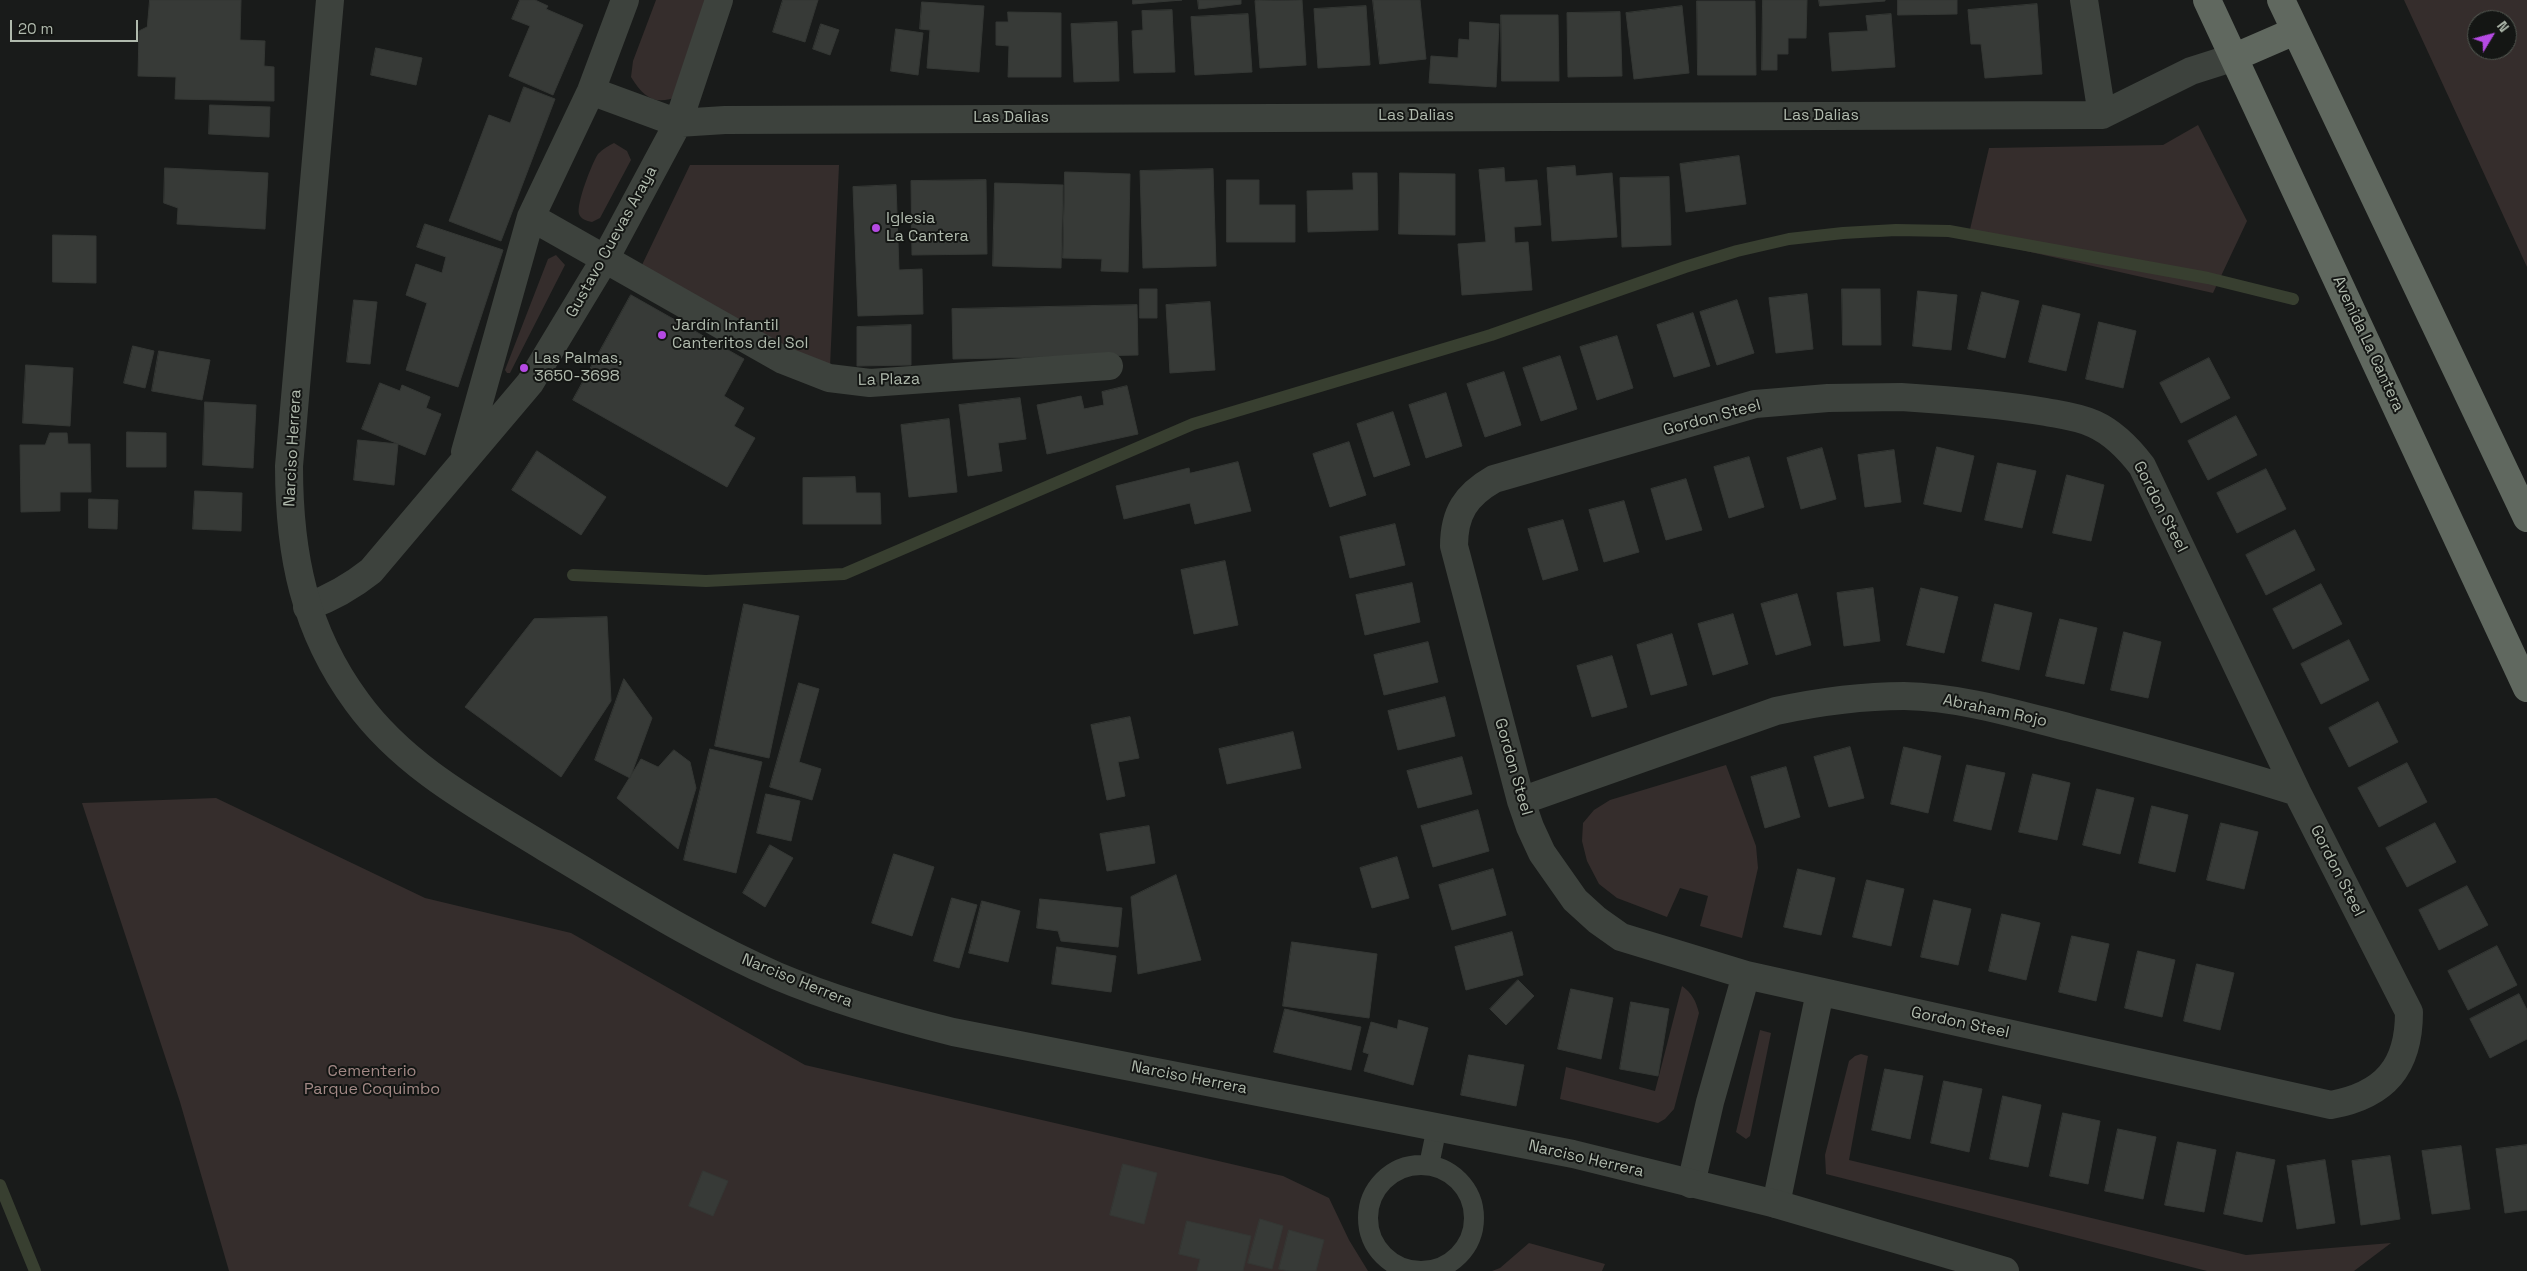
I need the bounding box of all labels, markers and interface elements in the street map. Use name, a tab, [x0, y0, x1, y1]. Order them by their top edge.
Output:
scale bar	[12, 10, 140, 42]
north arrow	[2467, 10, 2517, 60]
text: N	[2493, 17, 2513, 36]
text: 20 m	[18, 19, 53, 38]
street label: Las Dalias	[1378, 106, 1454, 126]
street label: Las Dalias	[1783, 106, 1859, 126]
street label: Las Dalias	[973, 108, 1049, 128]
street label: Gustavo Cuevas Araya	[562, 163, 662, 321]
place label: Iglesia La Cantera	[886, 209, 969, 247]
marker: Iglesia La Cantera	[870, 222, 882, 234]
street label: Avenida La Cantera	[2328, 273, 2408, 415]
place label: Jardín Infantil Canteritos del Sol	[672, 316, 808, 354]
marker: Jardín Infantil Canteritos del Sol	[656, 329, 668, 341]
place label: Las Palmas, 3650-3698	[534, 349, 622, 387]
marker: Las Palmas, 3650-3698	[518, 362, 530, 374]
street label: La Plaza	[858, 370, 920, 390]
street label: Narciso Herrera	[280, 389, 306, 507]
street label: Gordon Steel	[1661, 396, 1763, 440]
street label: Gordon Steel	[2129, 458, 2191, 556]
street label: Abraham Rojo	[1941, 691, 2049, 731]
street label: Gordon Steel	[1490, 716, 1536, 818]
street label: Gordon Steel	[2306, 822, 2368, 920]
street label: Narciso Herrera	[739, 950, 855, 1012]
street label: Gordon Steel	[1909, 1003, 2011, 1043]
street label: Narciso Herrera	[1129, 1057, 1249, 1099]
park label: Cementerio Parque Coquimbo	[304, 1062, 440, 1100]
street label: Narciso Herrera	[1527, 1136, 1645, 1182]

